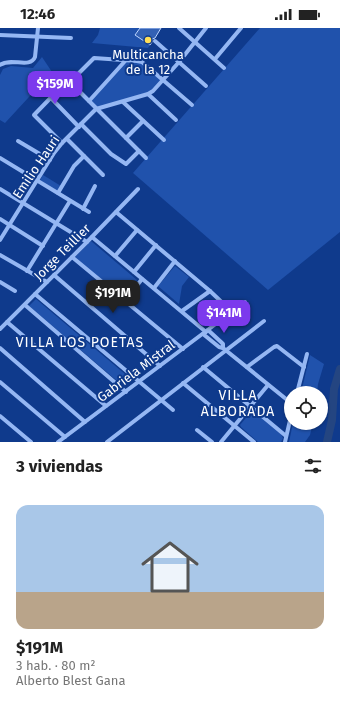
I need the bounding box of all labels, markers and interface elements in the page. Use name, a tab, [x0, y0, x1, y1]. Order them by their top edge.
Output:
text: 12:46	[20, 5, 55, 23]
marker: Multicancha de la 12	[143, 35, 153, 45]
place label: Multicancha de la 12	[112, 47, 184, 77]
pin: $159M	[27, 71, 83, 105]
text: $159M	[37, 76, 73, 91]
street label: Emilio Hauri	[10, 133, 62, 201]
street label: Jorge Teillier	[31, 221, 93, 283]
pin: $191M	[85, 280, 141, 314]
text: $191M	[95, 285, 131, 300]
pin: $141M	[196, 300, 252, 334]
text: $141M	[206, 305, 242, 320]
district label: VILLA LOS POETAS	[16, 334, 144, 351]
street label: Gabriela Mistral	[94, 337, 178, 405]
map controls	[284, 386, 328, 430]
button: locate	[284, 386, 328, 430]
district label: VILLA ALBORADA	[201, 387, 275, 420]
icon: filters	[302, 455, 324, 477]
text: 3 viviendas	[16, 456, 103, 477]
icon: home	[134, 531, 206, 603]
text: $191M	[16, 637, 63, 658]
text: 3 hab. · 80 m²	[16, 658, 95, 673]
text: Alberto Blest Gana	[16, 673, 126, 688]

